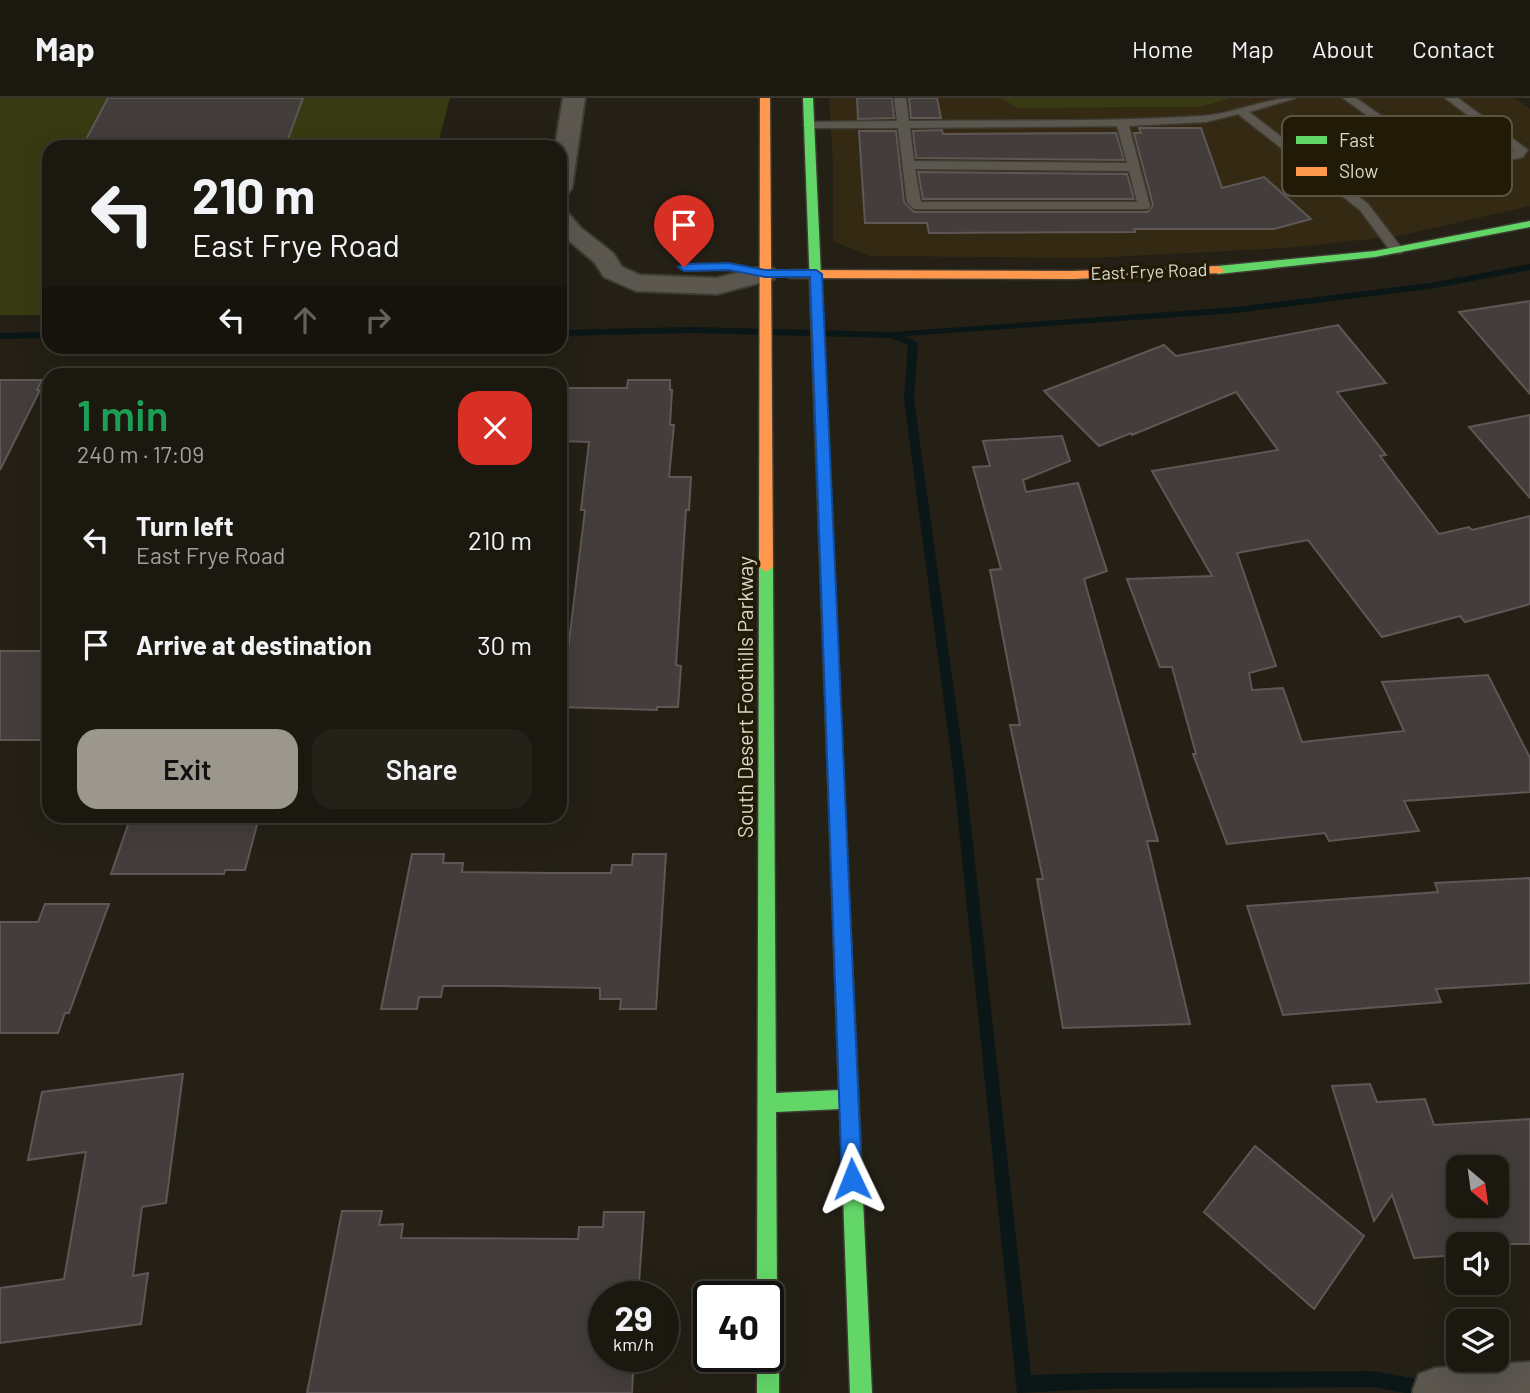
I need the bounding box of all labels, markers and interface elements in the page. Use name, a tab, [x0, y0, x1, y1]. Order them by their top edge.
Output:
text: Map	[35, 28, 95, 68]
text: Home	[1132, 34, 1193, 63]
text: Map	[1231, 34, 1274, 63]
text: About	[1312, 34, 1374, 63]
text: Contact	[1412, 34, 1495, 63]
legend	[1282, 116, 1512, 196]
text: Fast	[1339, 128, 1375, 151]
text: Slow	[1339, 159, 1378, 182]
text: 210 m	[192, 165, 315, 224]
icon: left	[77, 168, 168, 259]
pin	[654, 195, 714, 267]
icon: arrive	[665, 206, 703, 244]
text: East Frye Road	[192, 225, 400, 263]
street label: East Frye Road	[1090, 258, 1208, 284]
icon: left	[213, 301, 251, 339]
icon: ahead	[286, 301, 324, 339]
icon: right	[359, 301, 397, 339]
text: 1 min	[77, 389, 169, 439]
button: close	[458, 391, 532, 465]
text: 240 m · 17:09	[77, 440, 204, 468]
text: Turn left	[136, 510, 234, 541]
icon: left	[77, 521, 115, 559]
text: 210 m	[468, 524, 532, 555]
text: East Frye Road	[136, 541, 285, 569]
street label: South Desert Foothills Parkway	[732, 556, 757, 838]
icon: arrive	[77, 626, 115, 664]
text: Arrive at destination	[136, 629, 372, 660]
text: 30 m	[477, 629, 532, 660]
button: Exit	[77, 729, 298, 809]
button: Share	[312, 729, 532, 809]
position arrow	[815, 1142, 889, 1216]
north arrow	[1446, 1155, 1508, 1218]
map controls	[1446, 1155, 1509, 1372]
button: sound	[1446, 1232, 1509, 1295]
speed limit sign: 40	[693, 1281, 784, 1372]
text: 29	[614, 1296, 653, 1338]
button: layers	[1446, 1309, 1509, 1372]
text: km/h	[613, 1333, 654, 1355]

